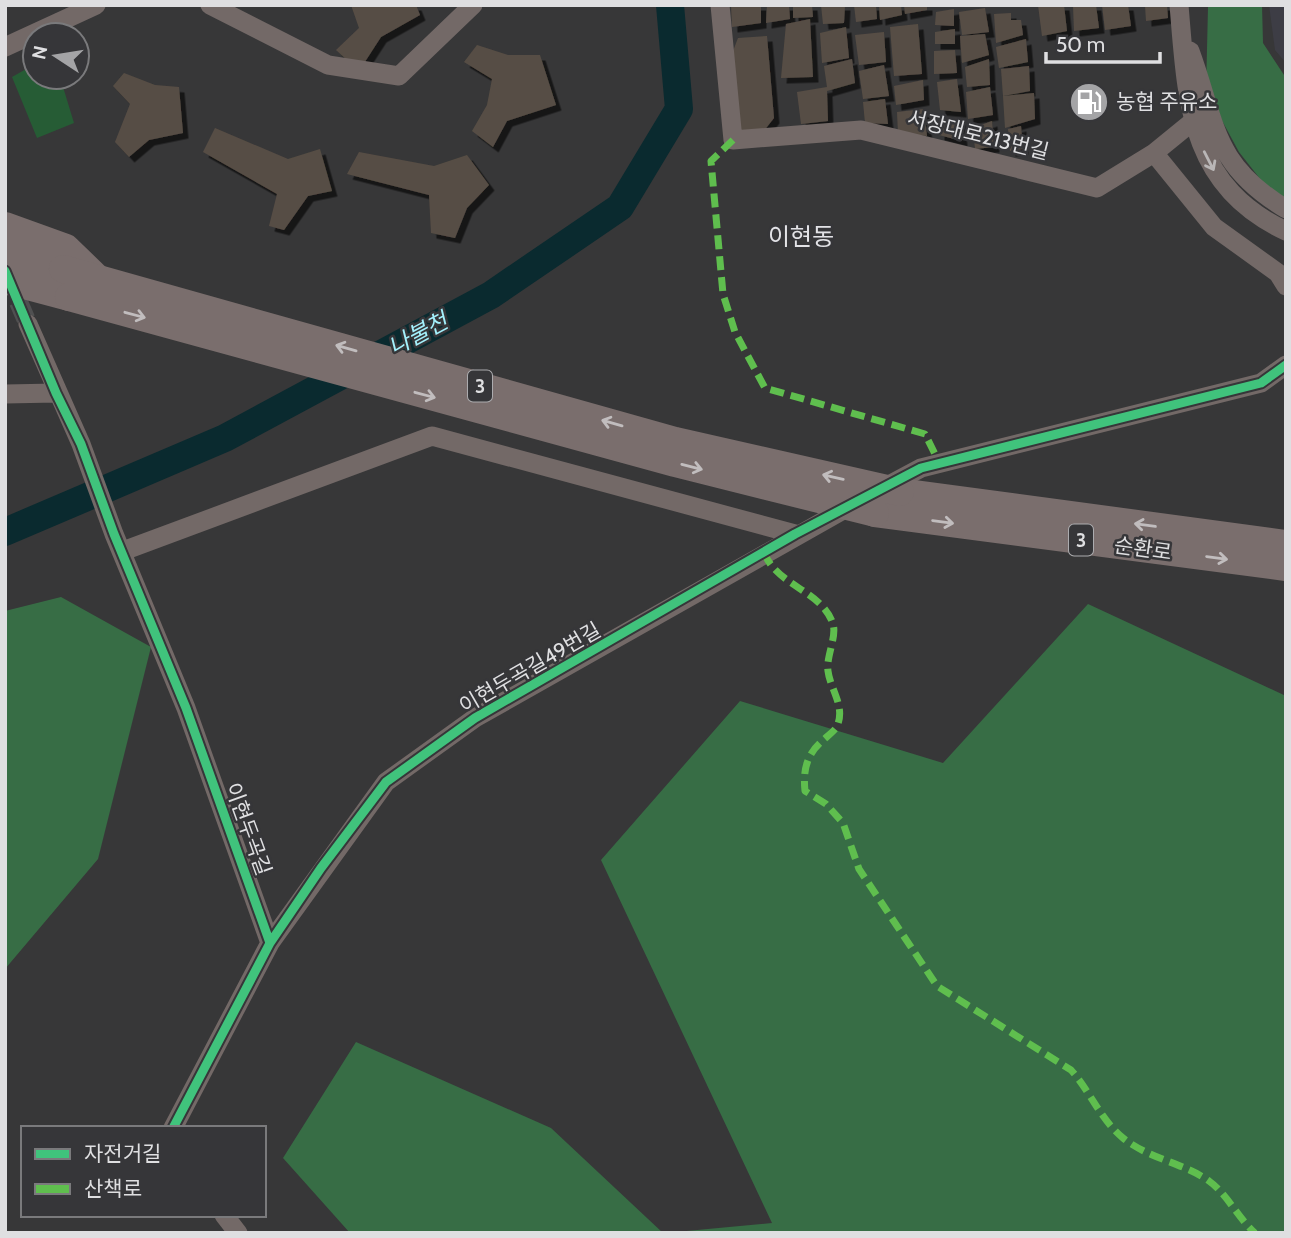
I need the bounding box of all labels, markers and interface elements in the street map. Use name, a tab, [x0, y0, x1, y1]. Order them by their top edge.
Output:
north arrow	[21, 21, 91, 91]
scale bar	[1046, 21, 1160, 65]
text: 50 m	[1056, 32, 1105, 57]
text: N	[27, 44, 53, 62]
fuel station icon: 농협 주유소	[1068, 81, 1110, 123]
place label: 농협 주유소	[1116, 89, 1217, 114]
street label: 서장대로213번길	[905, 105, 1052, 164]
one-way arrow	[1203, 150, 1217, 171]
district label: 이현동	[768, 222, 834, 251]
water label: 나불천	[383, 305, 455, 361]
one-way arrow	[123, 309, 146, 322]
one-way arrow	[335, 341, 357, 354]
road number: 3	[468, 370, 492, 402]
one-way arrow	[414, 389, 436, 402]
one-way arrow	[602, 416, 624, 429]
one-way arrow	[680, 461, 703, 474]
one-way arrow	[822, 469, 845, 483]
one-way arrow	[931, 515, 954, 528]
one-way arrow	[1134, 519, 1157, 532]
road number: 3	[1069, 524, 1093, 555]
street label: 순환로	[1113, 532, 1174, 565]
one-way arrow	[1205, 552, 1228, 565]
street label: 이현두곡길49번길	[455, 617, 605, 718]
street label: 이현두곡길	[220, 779, 277, 878]
legend	[21, 1126, 266, 1217]
text: 자전거길	[84, 1141, 161, 1166]
text: 산책로	[84, 1176, 142, 1201]

